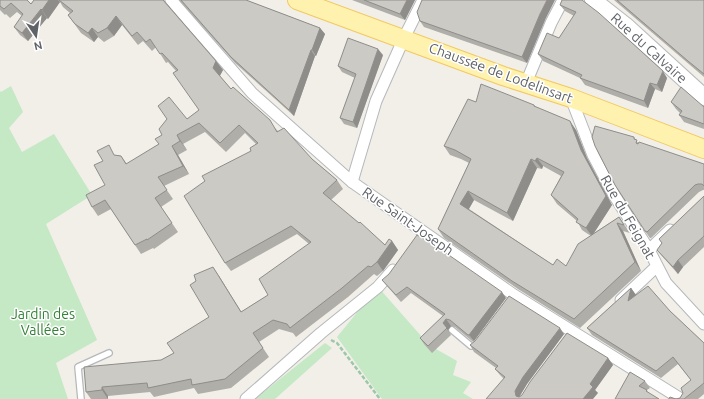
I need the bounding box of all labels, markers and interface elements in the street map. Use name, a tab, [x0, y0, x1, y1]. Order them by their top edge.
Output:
street label: Rue du Calvaire	[608, 10, 690, 86]
north arrow	[16, 16, 56, 56]
text: N	[33, 39, 44, 53]
street label: Chaussée de Lodelinsart	[427, 39, 576, 107]
street label: Rue du Feignat	[598, 172, 659, 262]
street label: Rue Saint-Joseph	[359, 184, 457, 258]
park label: Jardin des Vallées	[11, 306, 75, 338]

